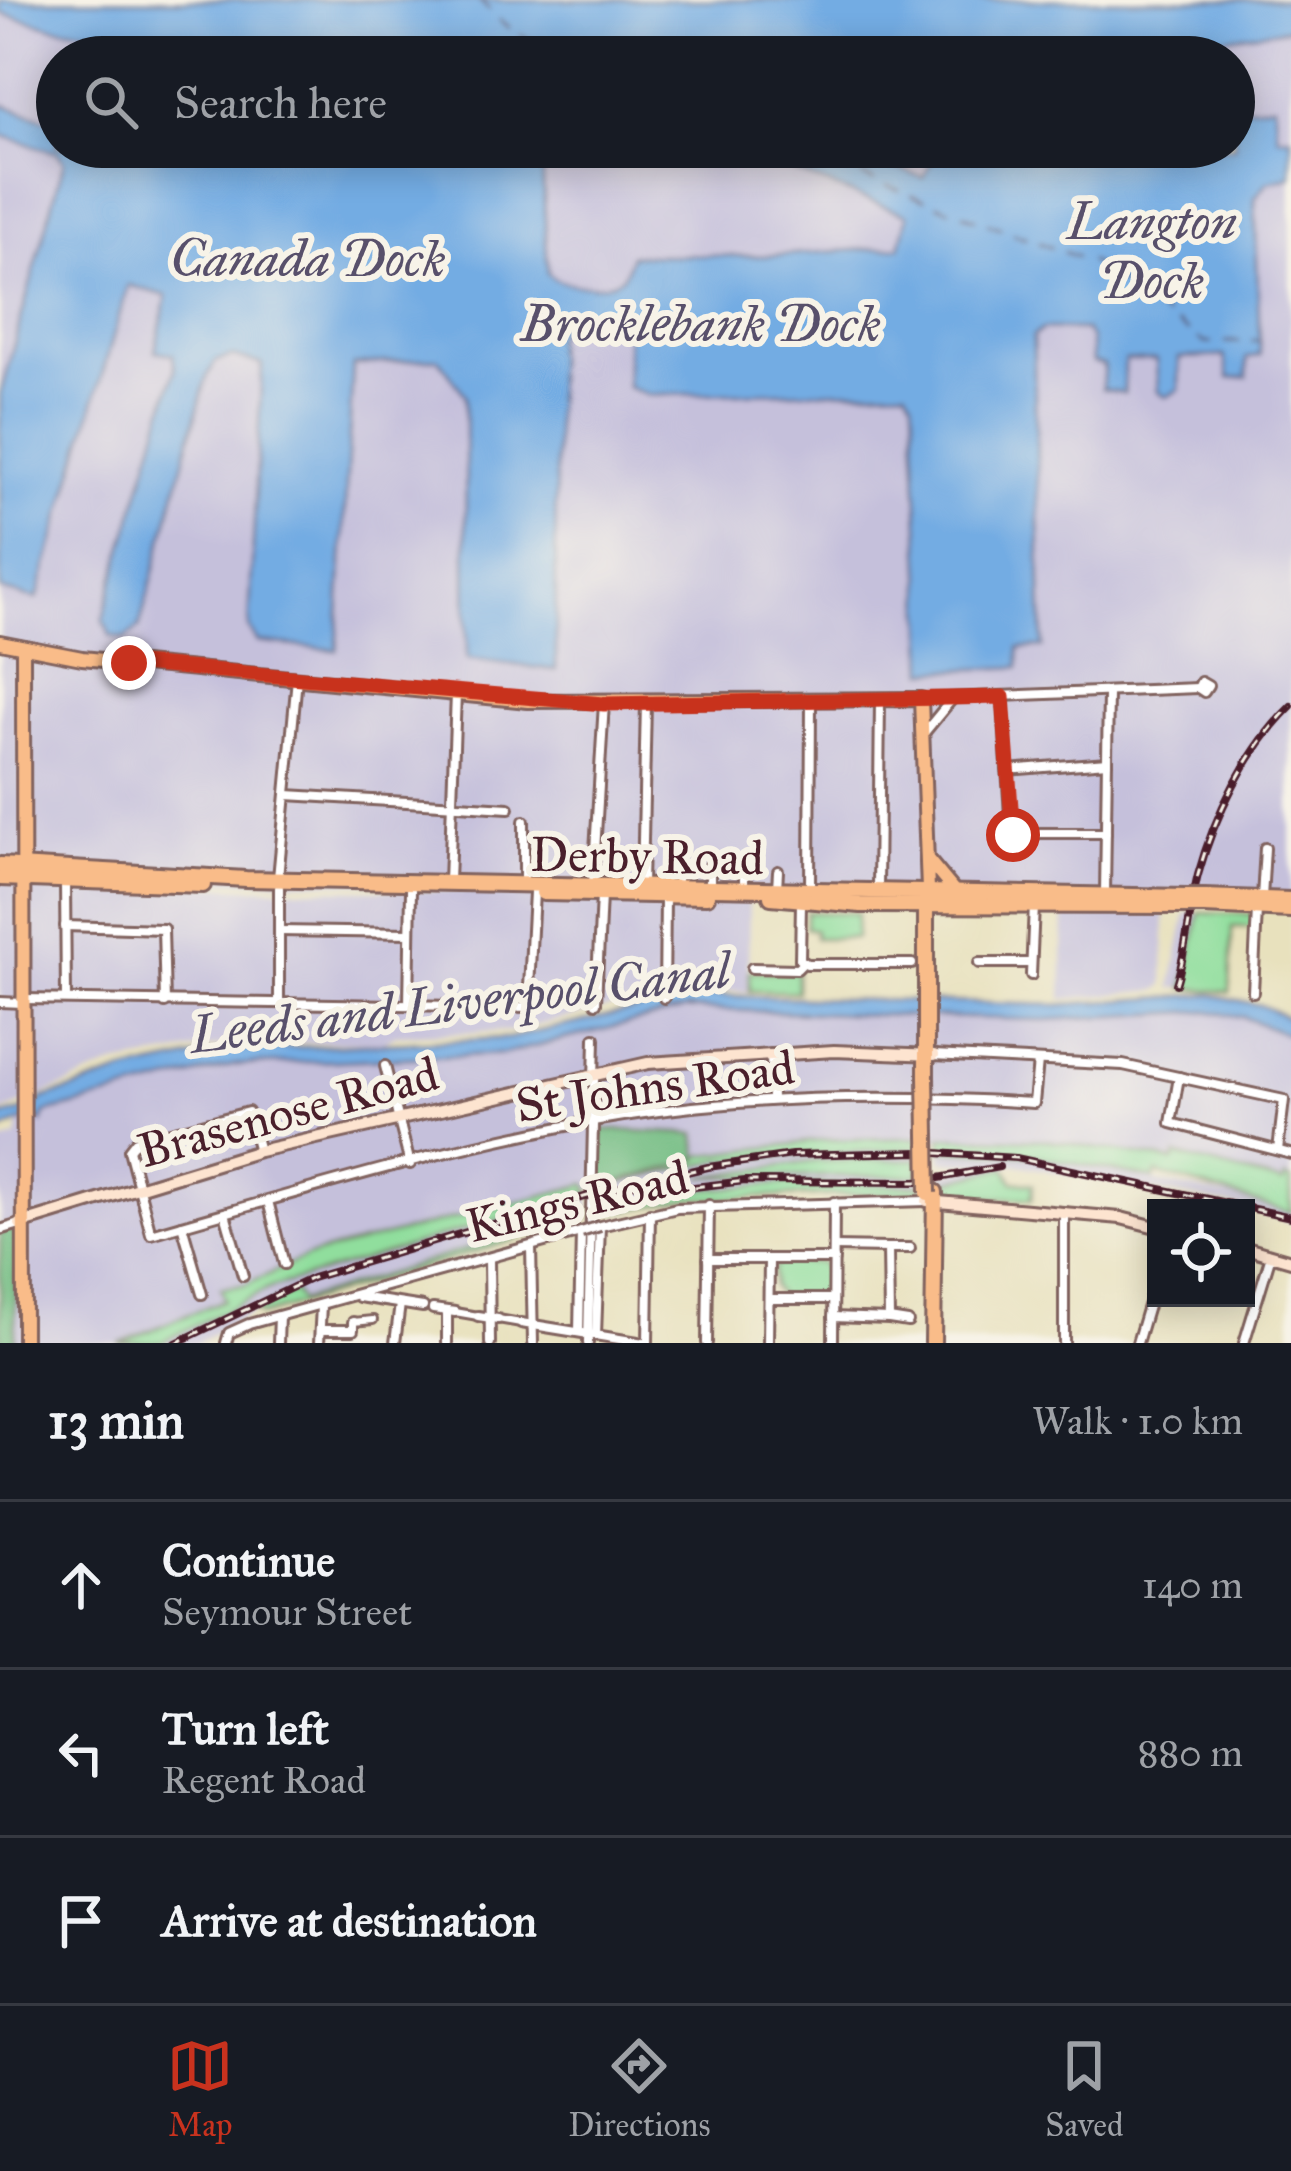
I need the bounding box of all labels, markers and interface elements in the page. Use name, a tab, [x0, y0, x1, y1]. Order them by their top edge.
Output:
search box	[36, 36, 1255, 168]
icon: search	[78, 69, 144, 135]
text: Search here	[174, 75, 387, 130]
water label: Langton Dock	[1065, 191, 1237, 312]
water label: Canada Dock	[170, 228, 446, 290]
water label: Brocklebank Dock	[519, 293, 881, 355]
route end	[102, 636, 156, 690]
route start	[986, 808, 1040, 862]
street label: Derby Road	[530, 824, 764, 888]
water label: Leeds and Liverpool Canal	[185, 939, 738, 1067]
street label: St Johns Road	[512, 1037, 798, 1135]
street label: Brasenose Road	[132, 1044, 444, 1180]
street label: Kings Road	[460, 1147, 694, 1255]
map controls	[1147, 1199, 1255, 1307]
button: locate	[1147, 1199, 1255, 1307]
text: 13 min	[48, 1390, 184, 1452]
text: Walk · 1.0 km	[1032, 1397, 1243, 1445]
text: Continue	[162, 1533, 335, 1588]
icon: ahead	[48, 1552, 114, 1618]
text: 140 m	[1142, 1561, 1243, 1609]
text: Seymour Street	[162, 1588, 412, 1636]
text: Turn left	[162, 1701, 329, 1756]
icon: left	[48, 1720, 114, 1786]
text: 880 m	[1138, 1729, 1243, 1777]
text: Regent Road	[162, 1756, 366, 1804]
icon: arrive	[48, 1888, 114, 1954]
text: Arrive at destination	[162, 1893, 537, 1948]
tab: Map	[167, 2033, 233, 2145]
tab: Directions	[568, 2033, 710, 2145]
tab: Saved	[1045, 2033, 1124, 2145]

